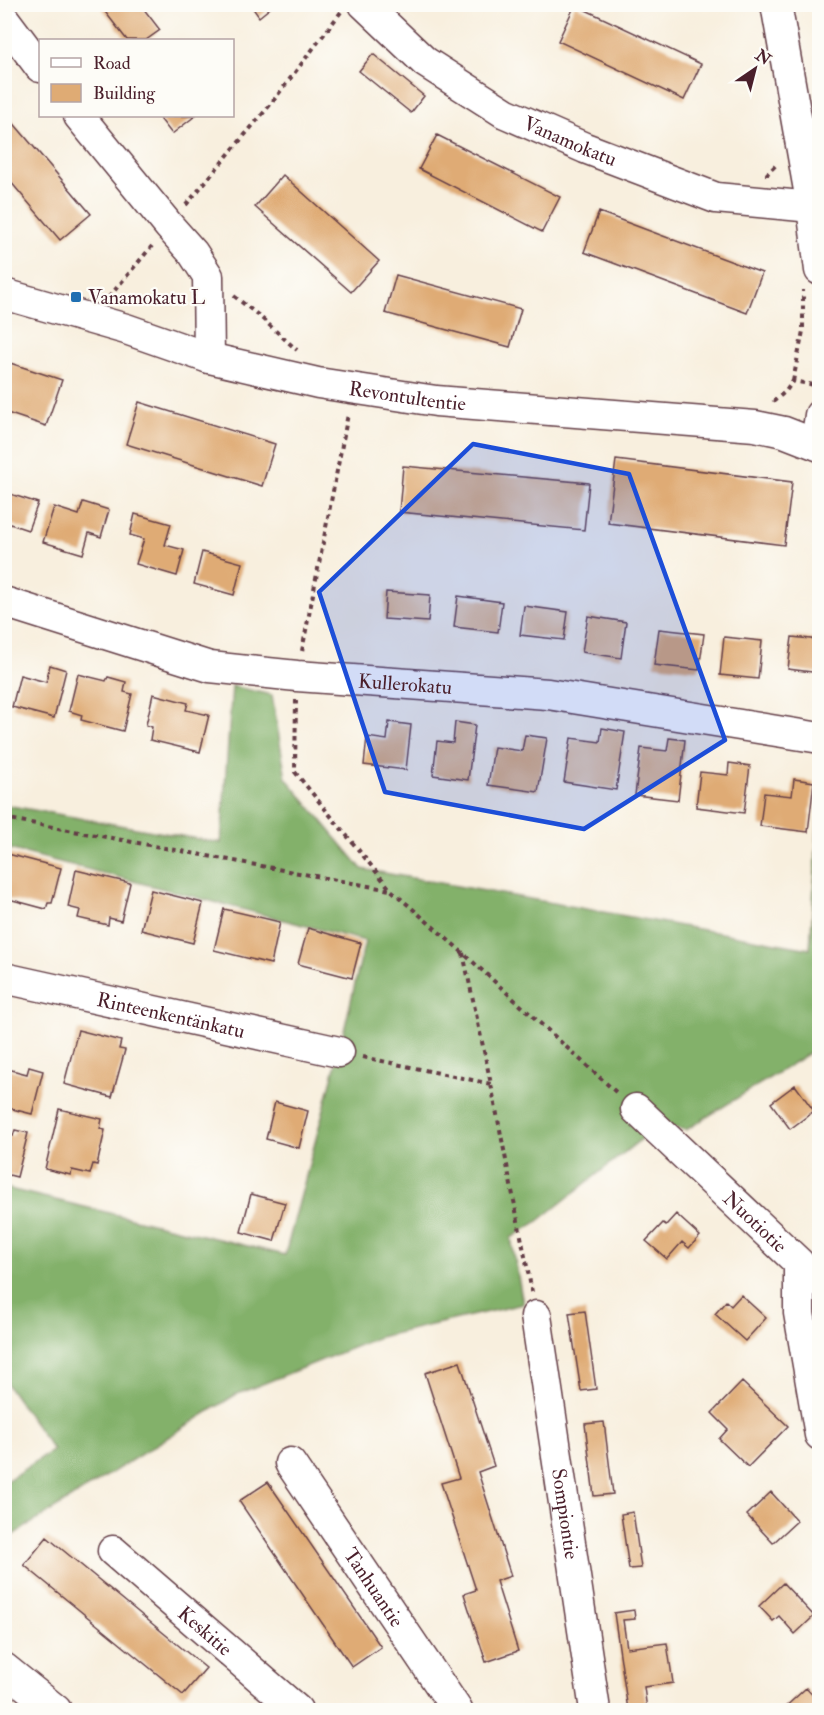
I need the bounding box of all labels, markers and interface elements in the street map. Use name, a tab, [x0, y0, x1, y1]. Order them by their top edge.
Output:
legend	[39, 39, 234, 117]
north arrow	[725, 39, 785, 99]
text: N	[751, 45, 775, 70]
text: Road	[93, 52, 131, 75]
text: Building	[93, 82, 156, 105]
street label: Vanamokatu	[520, 111, 620, 172]
place label: Vanamokatu L	[88, 285, 206, 310]
marker: Vanamokatu L	[69, 290, 83, 304]
street label: Revontultentie	[347, 376, 467, 416]
street label: Kullerokatu	[357, 668, 453, 700]
street label: Rinteenkentänkatu	[95, 987, 247, 1044]
street label: Nuotiotie	[718, 1186, 792, 1258]
street label: Sompiontie	[546, 1467, 584, 1561]
street label: Tanhuantie	[338, 1543, 409, 1632]
street label: Keskitie	[173, 1601, 237, 1661]

